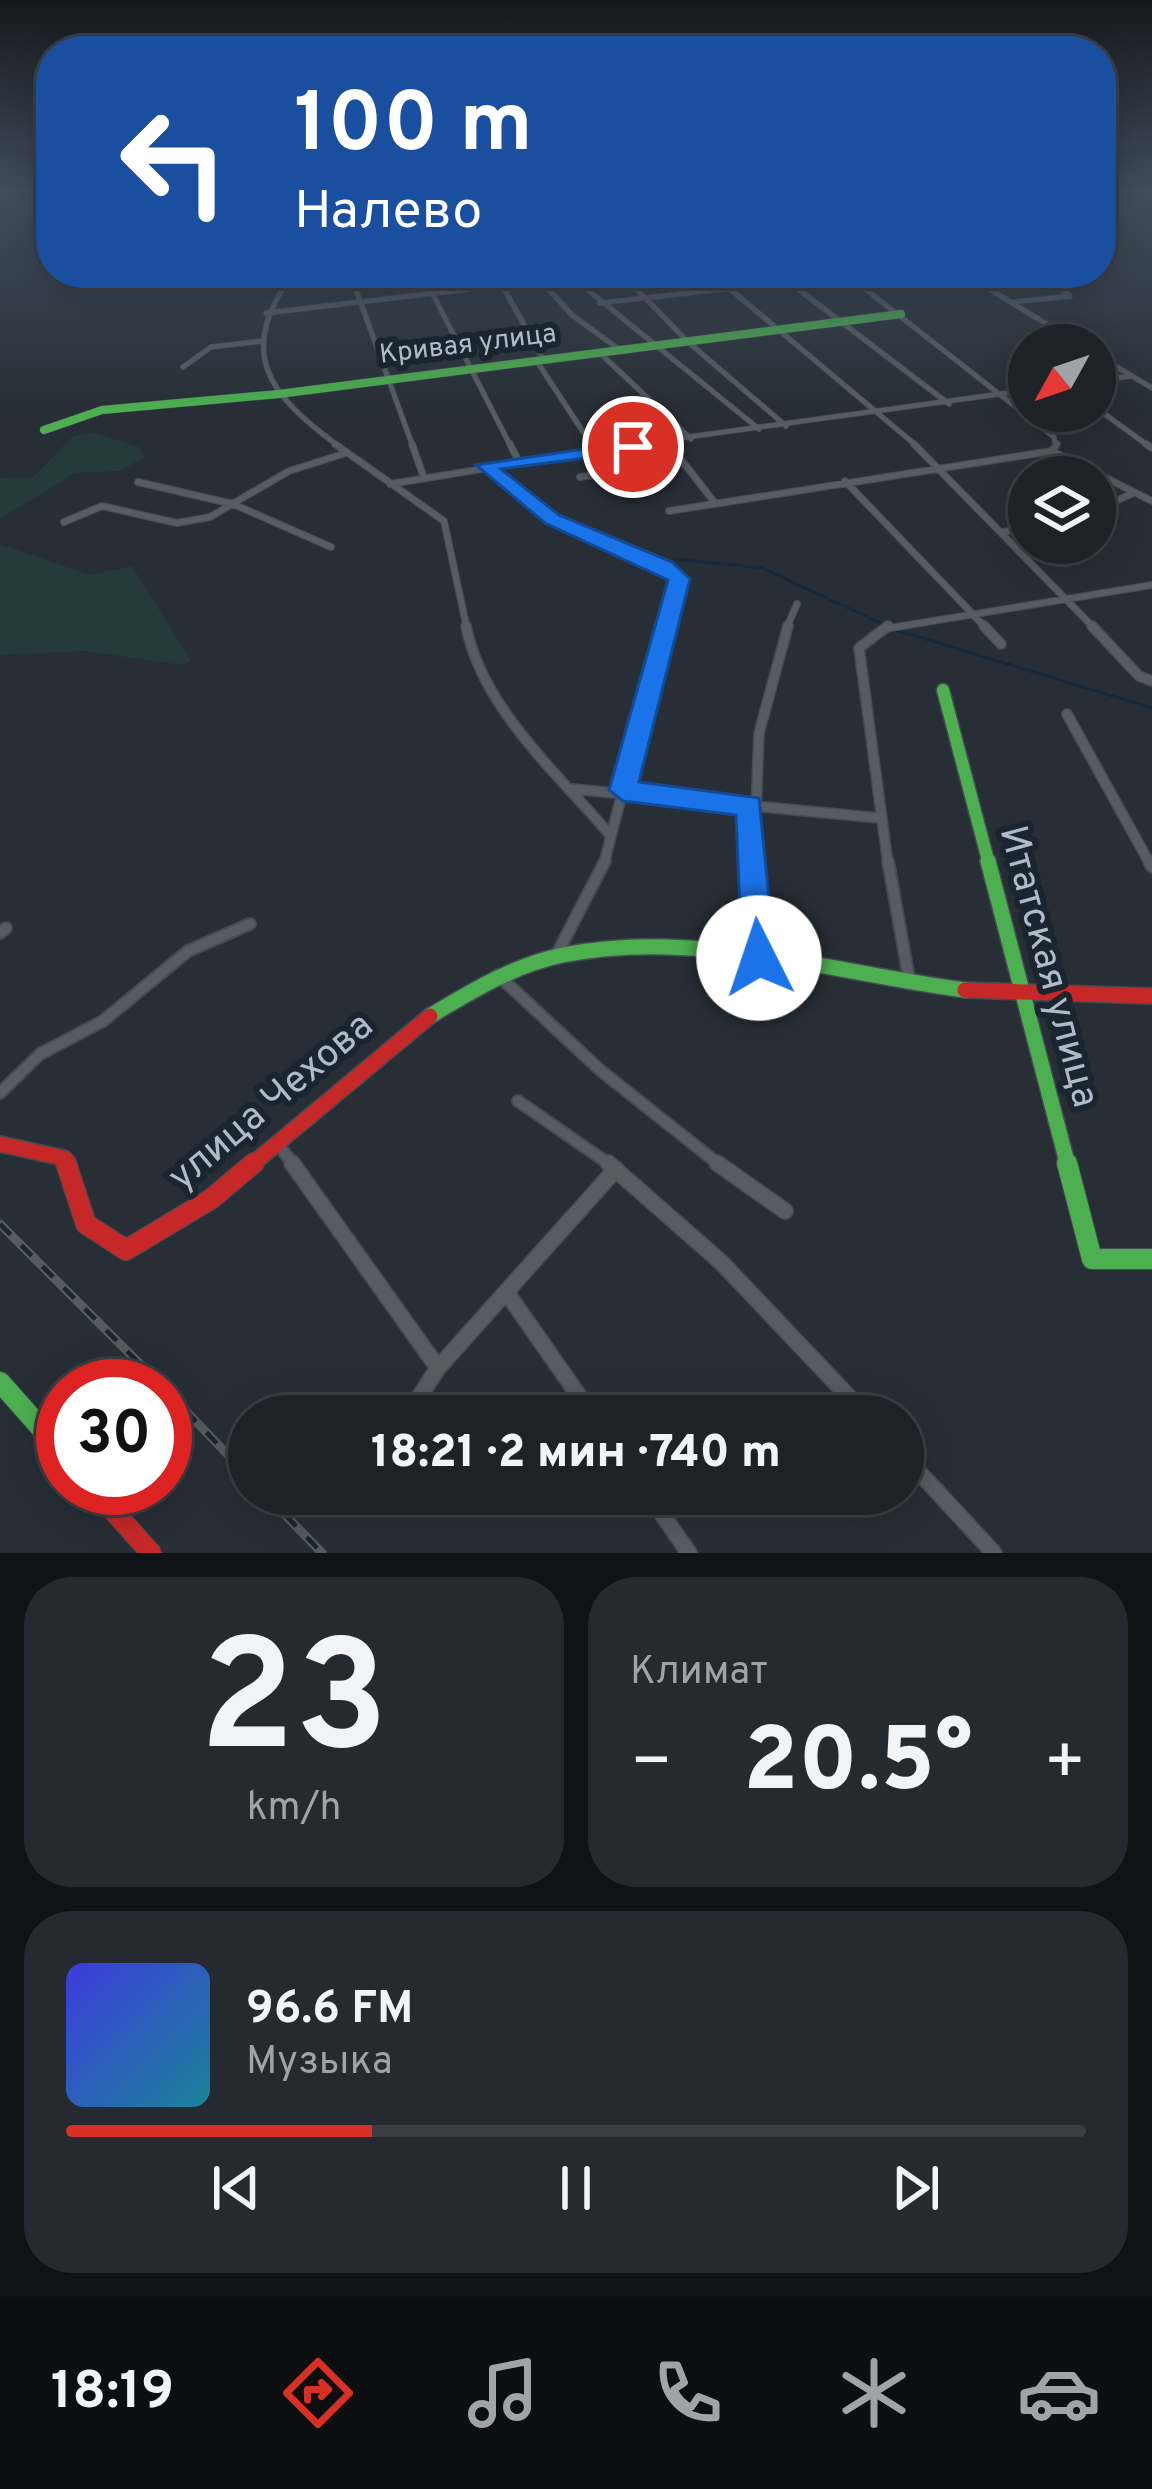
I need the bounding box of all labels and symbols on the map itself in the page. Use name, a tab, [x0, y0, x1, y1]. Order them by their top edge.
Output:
street label: Кривая улица	[378, 317, 558, 373]
north arrow	[1008, 324, 1116, 432]
pin	[582, 396, 684, 498]
street label: Итатская улица	[986, 821, 1108, 1113]
position arrow	[696, 895, 822, 1021]
street label: улица Чехова	[159, 1003, 385, 1203]
speed limit sign: 30	[36, 1359, 192, 1515]

